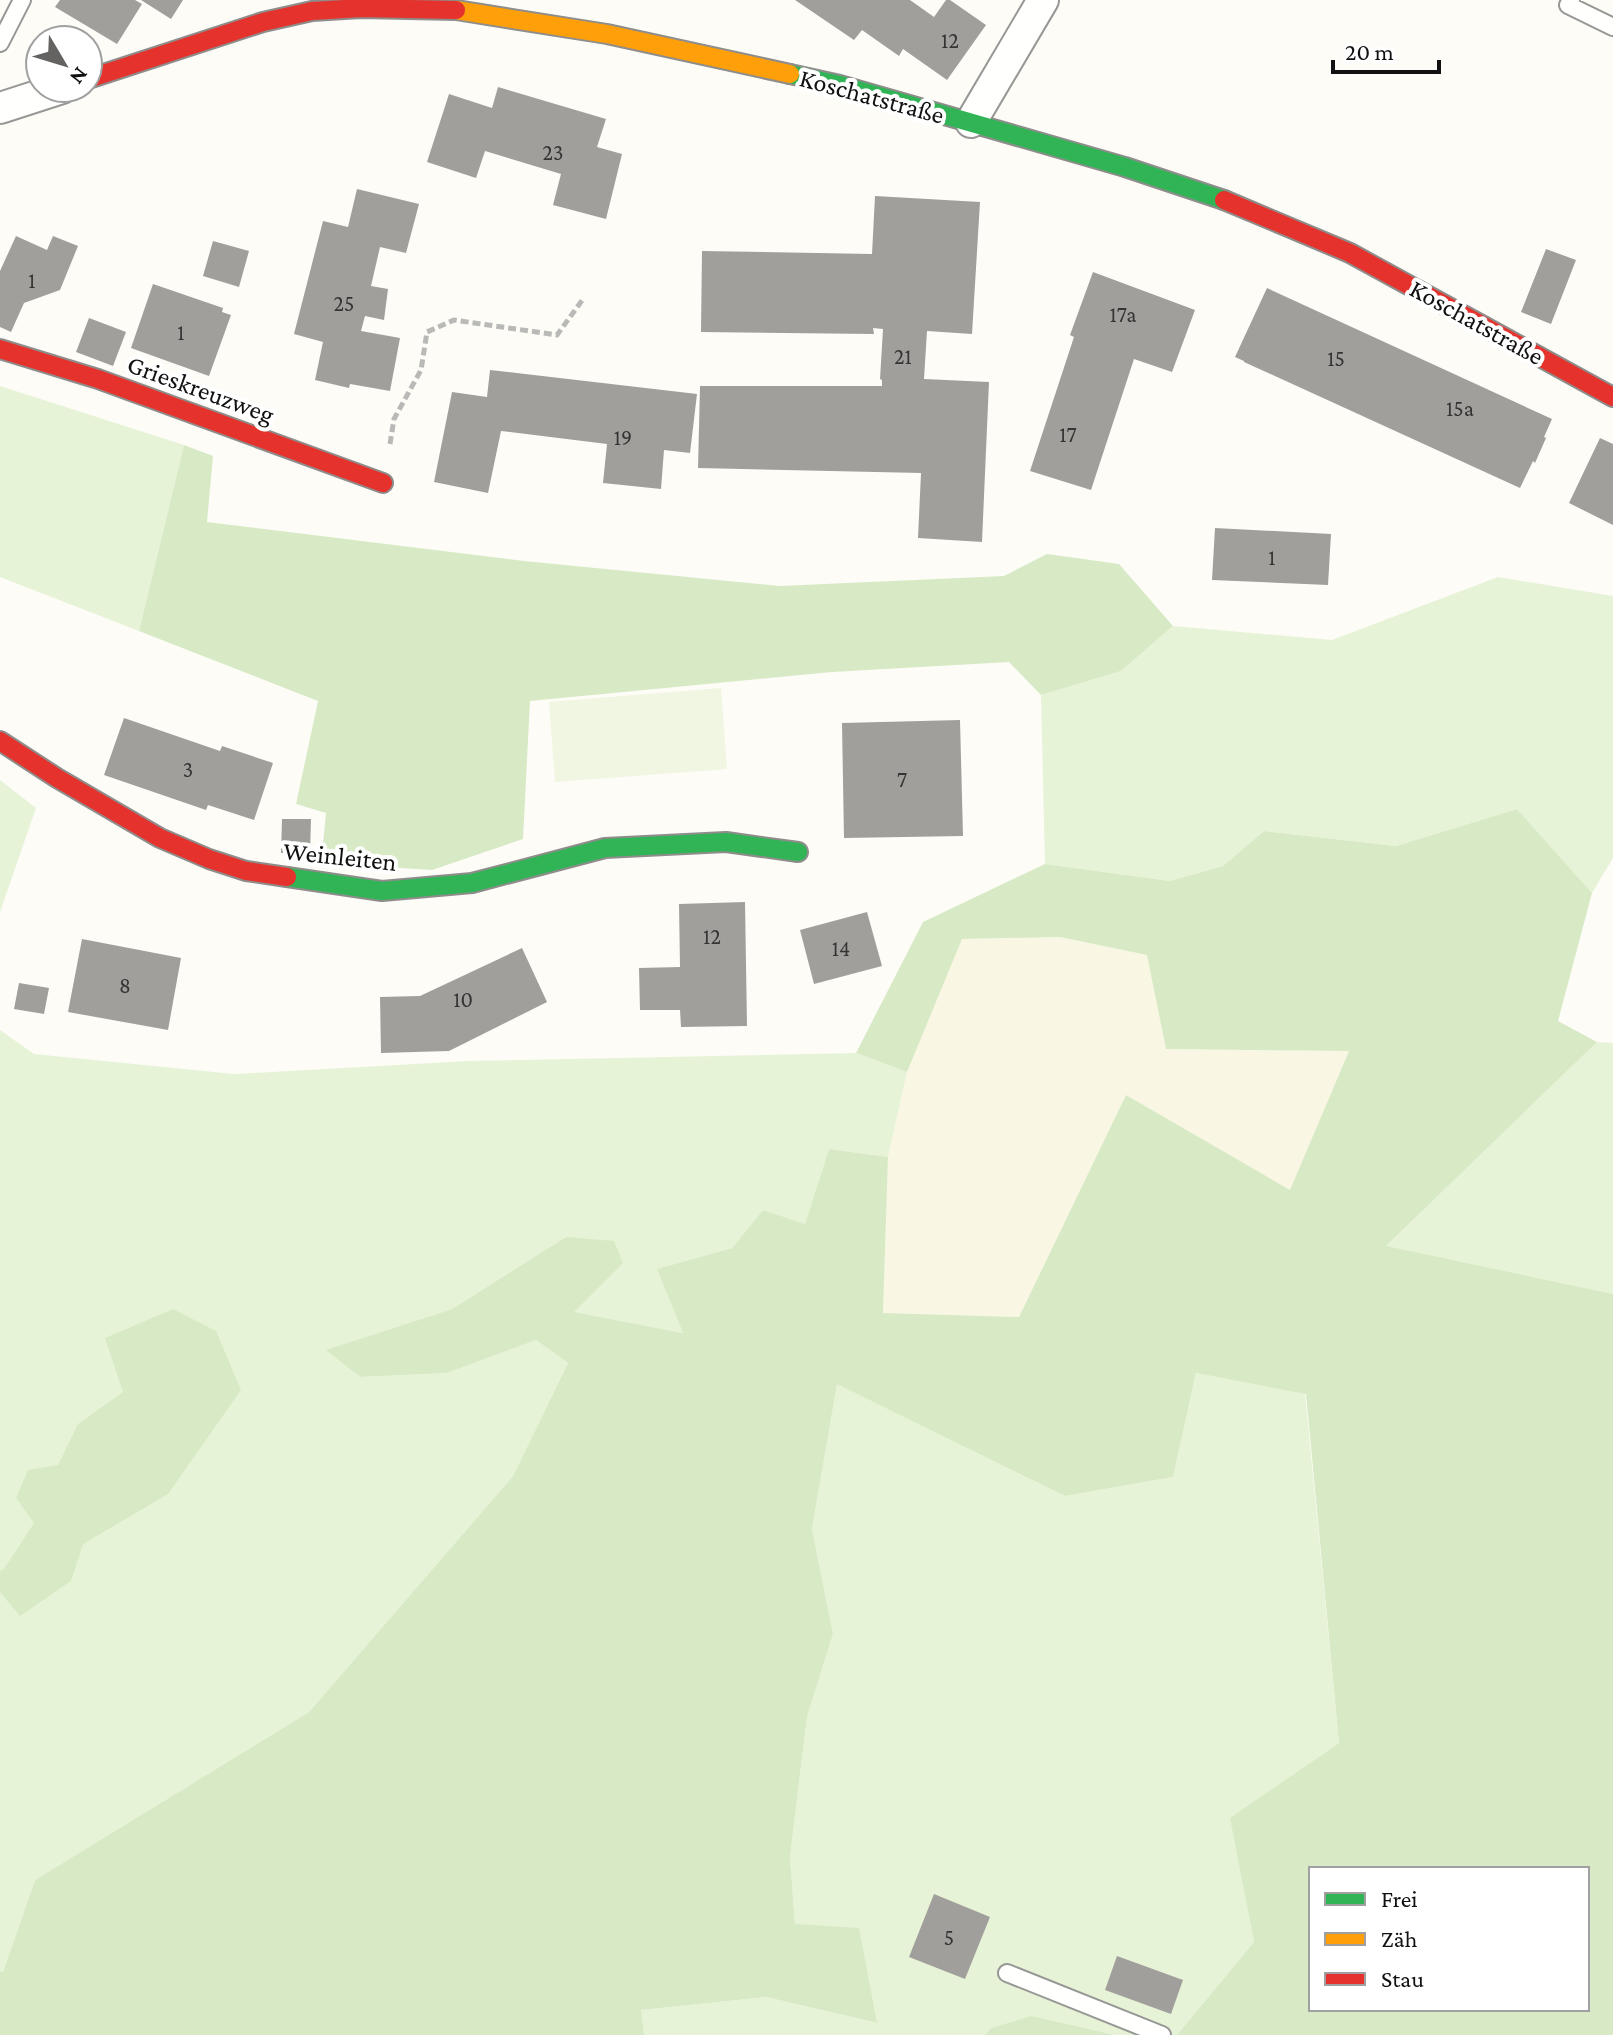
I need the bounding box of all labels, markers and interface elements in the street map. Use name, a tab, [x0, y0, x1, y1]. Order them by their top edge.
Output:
north arrow	[24, 24, 104, 104]
scale bar	[1333, 24, 1439, 74]
house number: 12	[941, 28, 959, 53]
text: 20 m	[1345, 38, 1394, 65]
text: N	[65, 62, 94, 90]
street label: Koschatstraße	[797, 63, 947, 130]
house number: 23	[543, 140, 563, 165]
house number: 1	[28, 268, 36, 293]
street label: Koschatstraße	[1405, 274, 1549, 371]
house number: 25	[334, 291, 354, 316]
house number: 17a	[1110, 302, 1136, 327]
house number: 1	[177, 320, 185, 345]
house number: 21	[894, 344, 912, 369]
house number: 15	[1327, 346, 1345, 371]
street label: Grieskreuzweg	[123, 349, 279, 430]
house number: 15a	[1446, 396, 1474, 421]
house number: 17	[1059, 422, 1077, 447]
house number: 19	[614, 425, 632, 450]
house number: 1	[1268, 545, 1276, 570]
house number: 3	[183, 757, 193, 782]
house number: 7	[897, 767, 907, 792]
street label: Weinleiten	[282, 836, 398, 877]
house number: 12	[703, 924, 721, 949]
house number: 14	[832, 936, 850, 961]
house number: 8	[119, 973, 131, 998]
house number: 10	[453, 987, 473, 1012]
legend	[1309, 1867, 1589, 2011]
text: Frei	[1381, 1885, 1418, 1912]
house number: 5	[944, 1925, 954, 1950]
text: Zäh	[1381, 1925, 1418, 1952]
text: Stau	[1381, 1965, 1424, 1992]

